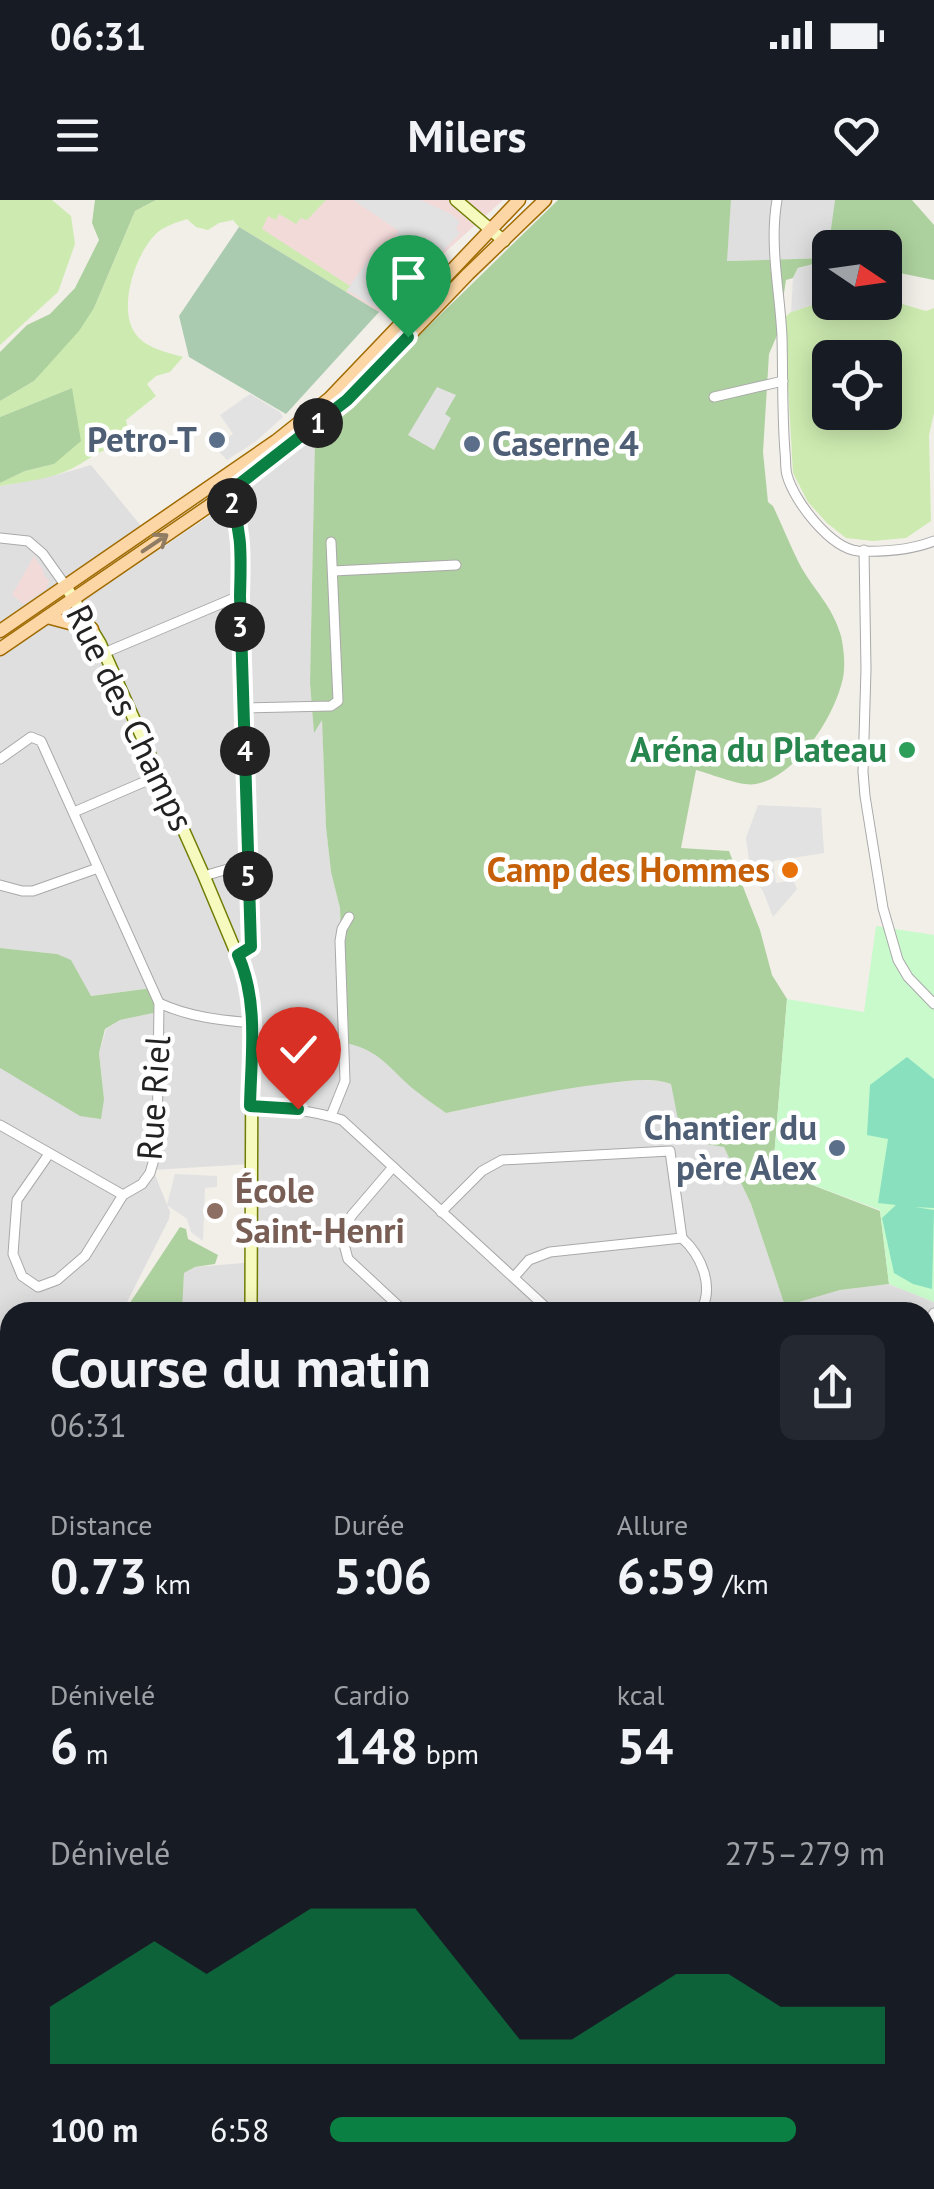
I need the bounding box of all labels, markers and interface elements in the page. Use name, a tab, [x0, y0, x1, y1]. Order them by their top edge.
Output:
text: 06:31	[50, 11, 146, 60]
text: Milers	[408, 106, 526, 164]
icon: menu	[50, 108, 105, 163]
icon: heart	[829, 108, 884, 163]
north arrow	[812, 230, 902, 320]
map controls	[812, 230, 902, 430]
pin	[366, 235, 451, 338]
icon: arrive	[381, 250, 436, 305]
button: locate	[812, 340, 902, 430]
pin: 1	[293, 398, 343, 448]
text: 1	[310, 404, 326, 441]
place label: Petro-T	[87, 416, 197, 462]
place label: Caserne 4	[492, 420, 639, 466]
marker: Petro-T	[206, 429, 228, 451]
marker: Caserne 4	[461, 433, 483, 455]
pin: 2	[207, 478, 257, 528]
text: 2	[224, 484, 240, 521]
one-way arrow	[140, 533, 168, 554]
street label: Rue des Champs	[56, 597, 205, 838]
pin: 3	[215, 602, 265, 652]
text: 3	[232, 608, 248, 645]
pin: 4	[220, 726, 270, 776]
place label: Aréna du Plateau	[630, 726, 887, 772]
text: 4	[237, 732, 253, 769]
marker: Aréna du Plateau	[896, 739, 918, 761]
place label: Camp des Hommes	[487, 846, 770, 892]
pin: 5	[223, 851, 273, 901]
text: 5	[240, 857, 256, 894]
marker: Camp des Hommes	[779, 859, 801, 881]
pin	[256, 1007, 341, 1110]
icon: check	[271, 1022, 326, 1077]
street label: Rue Riel	[126, 1034, 180, 1162]
place label: Chantier du père Alex	[644, 1104, 818, 1190]
marker: Chantier du père Alex	[826, 1137, 848, 1159]
place label: École Saint-Henri	[235, 1167, 405, 1253]
marker: École Saint-Henri	[204, 1200, 226, 1222]
text: Course du matin	[50, 1331, 431, 1402]
button: share	[780, 1335, 885, 1440]
text: 06:31	[50, 1404, 127, 1446]
text: Distance	[50, 1506, 153, 1543]
text: Durée	[333, 1506, 404, 1543]
text: Allure	[617, 1506, 688, 1543]
text: 0.73	[50, 1543, 147, 1608]
text: 5:06	[333, 1543, 432, 1608]
text: 6:59	[617, 1543, 715, 1608]
text: km	[147, 1565, 191, 1602]
text: /km	[715, 1565, 769, 1602]
text: Dénivelé	[50, 1676, 155, 1713]
text: Cardio	[333, 1676, 410, 1713]
text: kcal	[617, 1676, 664, 1713]
text: 6	[50, 1713, 78, 1778]
text: 148	[333, 1713, 418, 1778]
text: 54	[617, 1713, 673, 1778]
text: m	[78, 1735, 109, 1772]
text: bpm	[418, 1735, 479, 1772]
text: Dénivelé	[50, 1832, 170, 1874]
text: 275–279 m	[725, 1832, 885, 1874]
text: 100 m	[50, 2109, 138, 2151]
text: 6:58	[210, 2109, 269, 2151]

